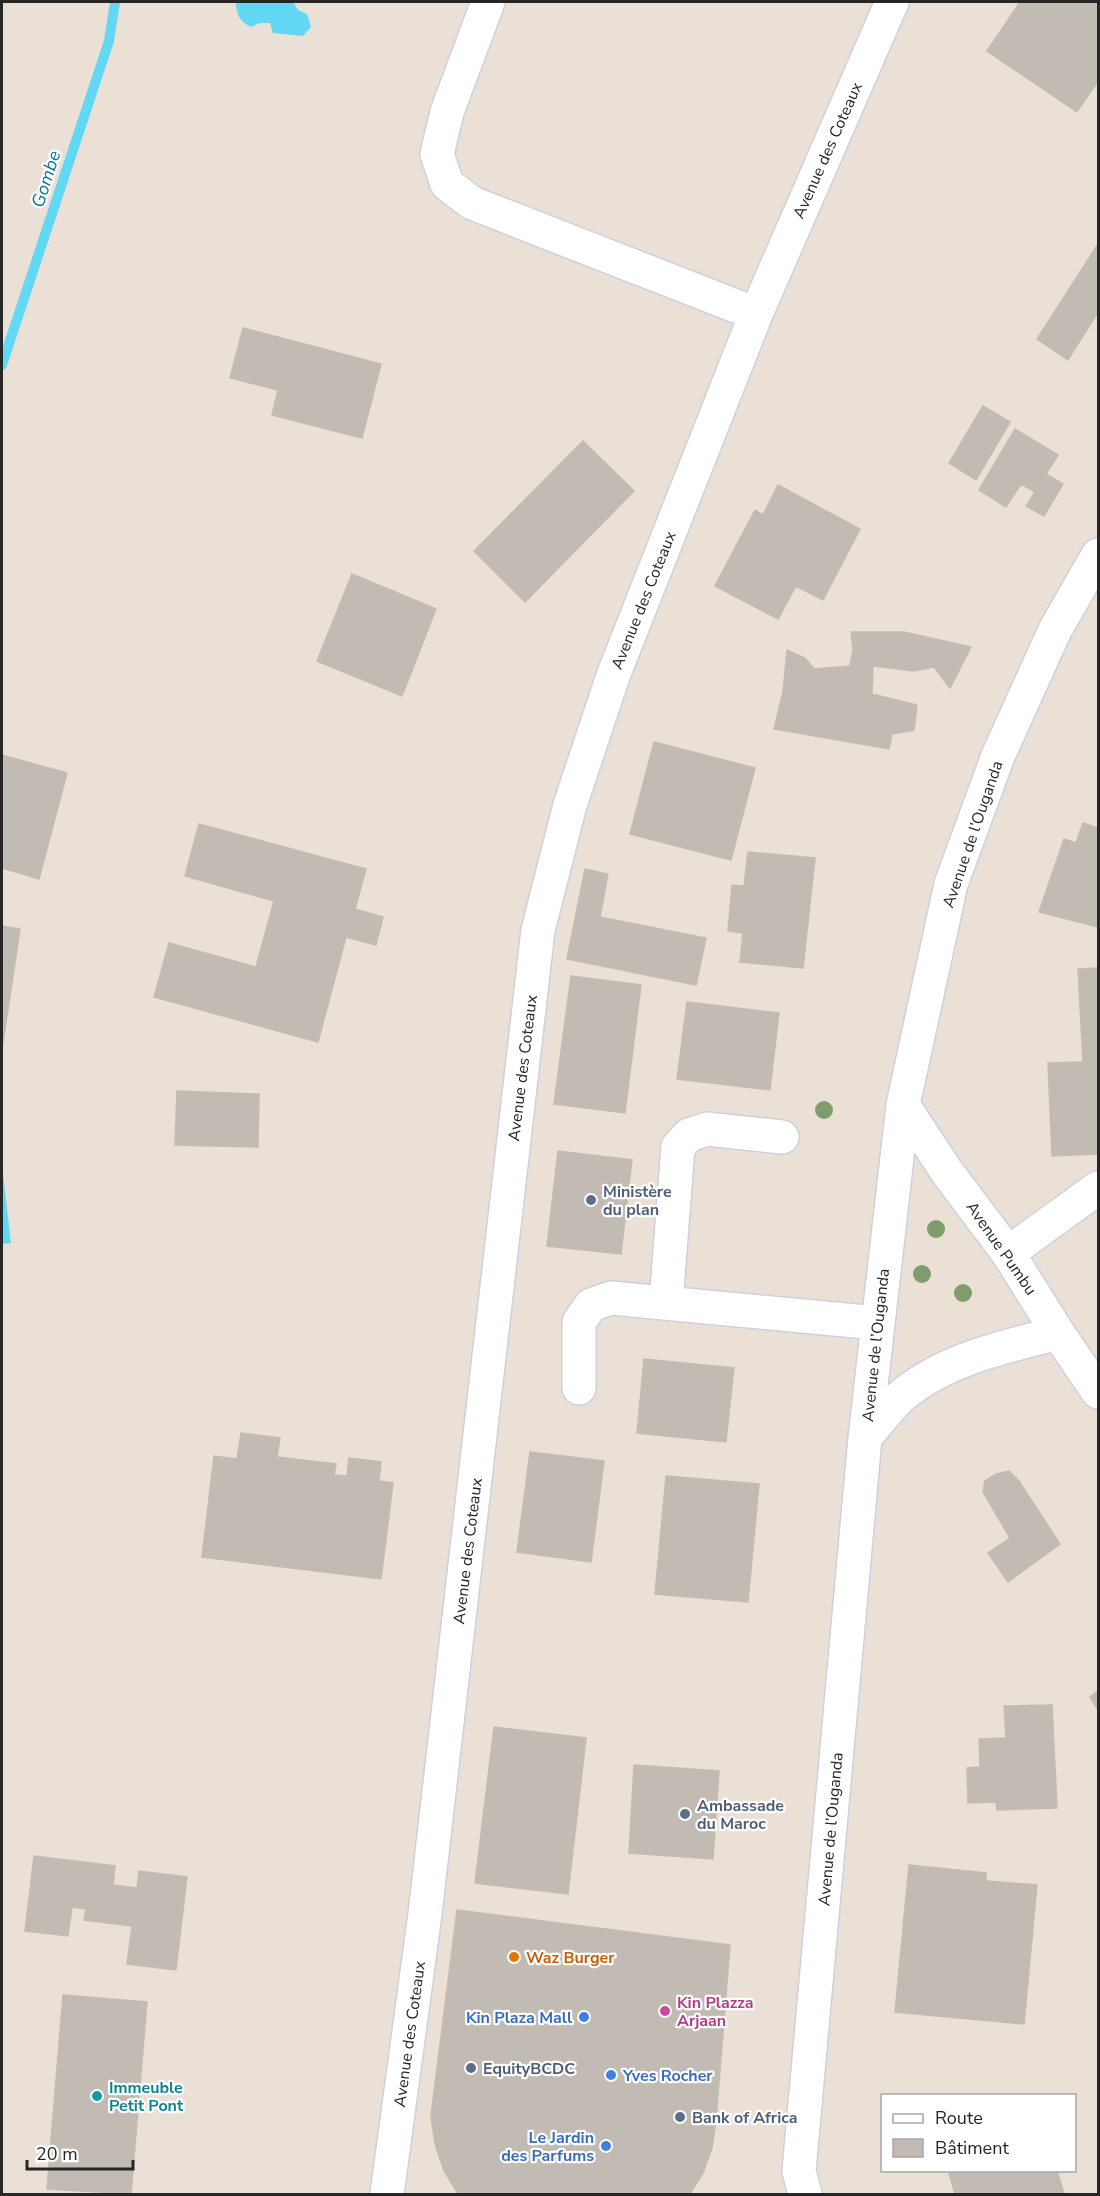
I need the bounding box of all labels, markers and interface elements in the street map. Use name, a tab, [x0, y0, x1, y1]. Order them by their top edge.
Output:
street label: Avenue des Coteaux	[788, 78, 868, 222]
water label: Gombe	[26, 147, 67, 211]
street label: Avenue des Coteaux	[606, 527, 682, 673]
street label: Avenue de l’Ouganda	[937, 758, 1008, 911]
street label: Avenue des Coteaux	[503, 993, 543, 1142]
place label: Ministère du plan	[603, 1181, 672, 1221]
marker: Ministère du plan	[584, 1193, 598, 1207]
street label: Avenue Pumbu	[961, 1197, 1042, 1300]
street label: Avenue de l’Ouganda	[857, 1267, 895, 1423]
street label: Avenue des Coteaux	[448, 1476, 488, 1625]
street label: Avenue de l’Ouganda	[813, 1751, 849, 1907]
place label: Ambassade du Maroc	[697, 1795, 784, 1835]
marker: Ambassade du Maroc	[678, 1807, 692, 1821]
place label: Waz Burger	[526, 1947, 615, 1969]
marker: Waz Burger	[507, 1950, 521, 1964]
street label: Avenue des Coteaux	[389, 1959, 431, 2109]
place label: Kin Plazza Arjaan	[677, 1992, 754, 2032]
marker: Kin Plazza Arjaan	[658, 2004, 672, 2018]
place label: Kin Plaza Mall	[466, 2007, 572, 2029]
marker: Kin Plaza Mall	[577, 2010, 591, 2024]
place label: EquityBCDC	[483, 2058, 575, 2080]
marker: EquityBCDC	[464, 2061, 478, 2075]
place label: Yves Rocher	[622, 2065, 713, 2087]
marker: Yves Rocher	[604, 2068, 618, 2082]
place label: Immeuble Petit Pont	[109, 2077, 184, 2117]
marker: Immeuble Petit Pont	[90, 2089, 104, 2103]
legend	[881, 2094, 1076, 2172]
text: Route	[935, 2106, 983, 2130]
place label: Bank of Africa	[692, 2107, 797, 2129]
marker: Bank of Africa	[673, 2110, 687, 2124]
place label: Le Jardin des Parfums	[501, 2127, 594, 2167]
scale bar	[27, 2133, 134, 2171]
text: Bâtiment	[935, 2136, 1009, 2160]
marker: Le Jardin des Parfums	[599, 2139, 613, 2153]
text: 20 m	[36, 2142, 78, 2166]

